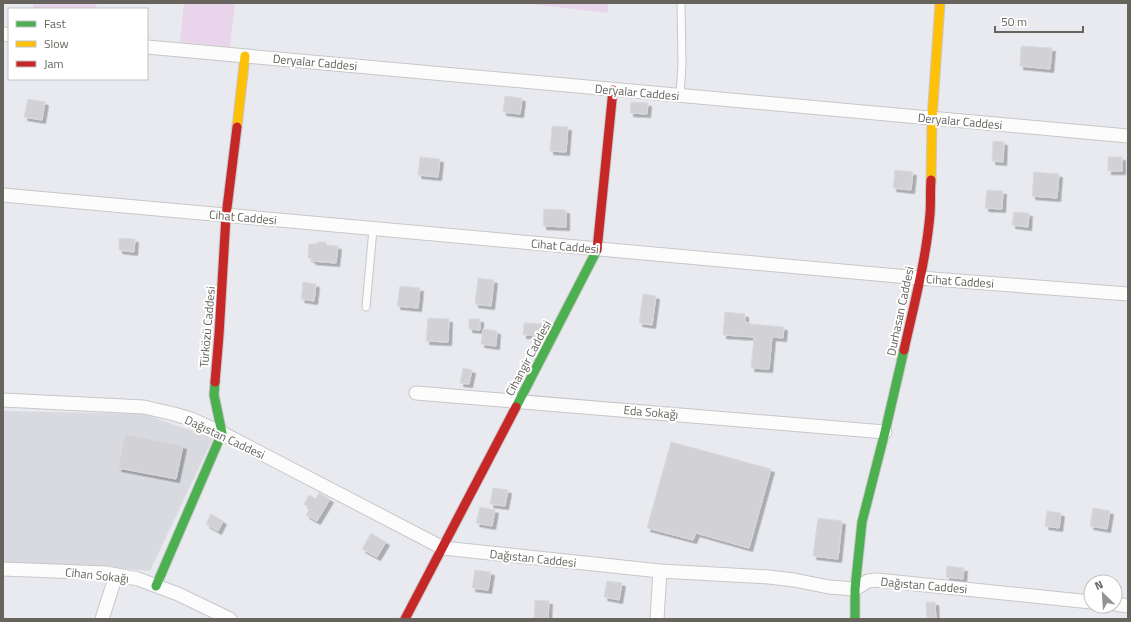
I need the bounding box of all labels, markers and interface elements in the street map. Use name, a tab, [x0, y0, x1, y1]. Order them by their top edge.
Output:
legend	[8, 8, 148, 80]
scale bar	[995, 8, 1083, 34]
text: 50 m	[1001, 12, 1027, 31]
text: Fast	[44, 14, 67, 33]
text: Slow	[44, 34, 69, 53]
street label: Deryalar Caddesi	[272, 49, 358, 75]
text: Jam	[44, 54, 64, 73]
street label: Deryalar Caddesi	[594, 79, 680, 105]
street label: Deryalar Caddesi	[917, 108, 1003, 134]
street label: Cihat Caddesi	[208, 205, 278, 229]
street label: Cihat Caddesi	[530, 234, 600, 258]
street label: Durhasan Caddesi	[881, 265, 919, 357]
street label: Cihat Caddesi	[925, 269, 995, 293]
street label: Türközü Caddesi	[194, 285, 220, 369]
street label: Cihangir Caddesi	[500, 317, 556, 399]
street label: Eda Sokağı	[623, 400, 679, 424]
street label: Dağıstan Caddesi	[182, 410, 268, 464]
street label: Dağıstan Caddesi	[489, 544, 577, 572]
street label: Cihan Sokağı	[64, 562, 130, 588]
street label: Dağıstan Caddesi	[880, 572, 968, 598]
north arrow	[1083, 574, 1123, 614]
text: N	[1092, 576, 1106, 594]

